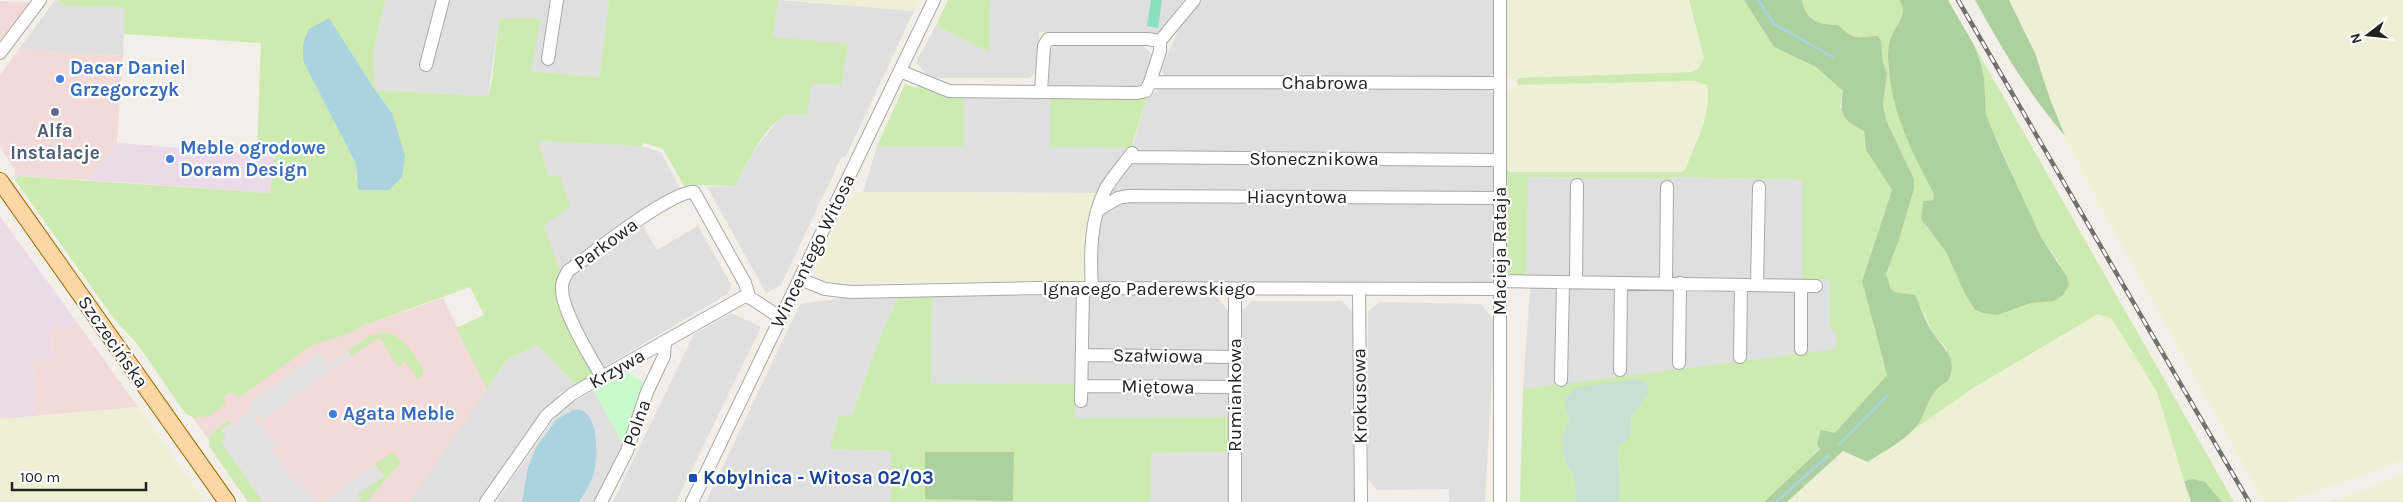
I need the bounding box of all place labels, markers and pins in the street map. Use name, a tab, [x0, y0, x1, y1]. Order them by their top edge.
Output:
place label: Dacar Daniel Grzegorczyk	[70, 57, 186, 101]
marker: Dacar Daniel Grzegorczyk	[54, 73, 66, 85]
marker: Alfa Instalacje	[49, 106, 61, 118]
place label: Alfa Instalacje	[10, 120, 100, 164]
place label: Meble ogrodowe Doram Design	[180, 137, 326, 181]
marker: Meble ogrodowe Doram Design	[164, 153, 176, 165]
place label: Agata Meble	[343, 403, 455, 425]
marker: Agata Meble	[327, 408, 339, 420]
place label: Kobylnica - Witosa 02/03	[703, 467, 934, 489]
marker: Kobylnica - Witosa 02/03	[687, 472, 699, 484]

